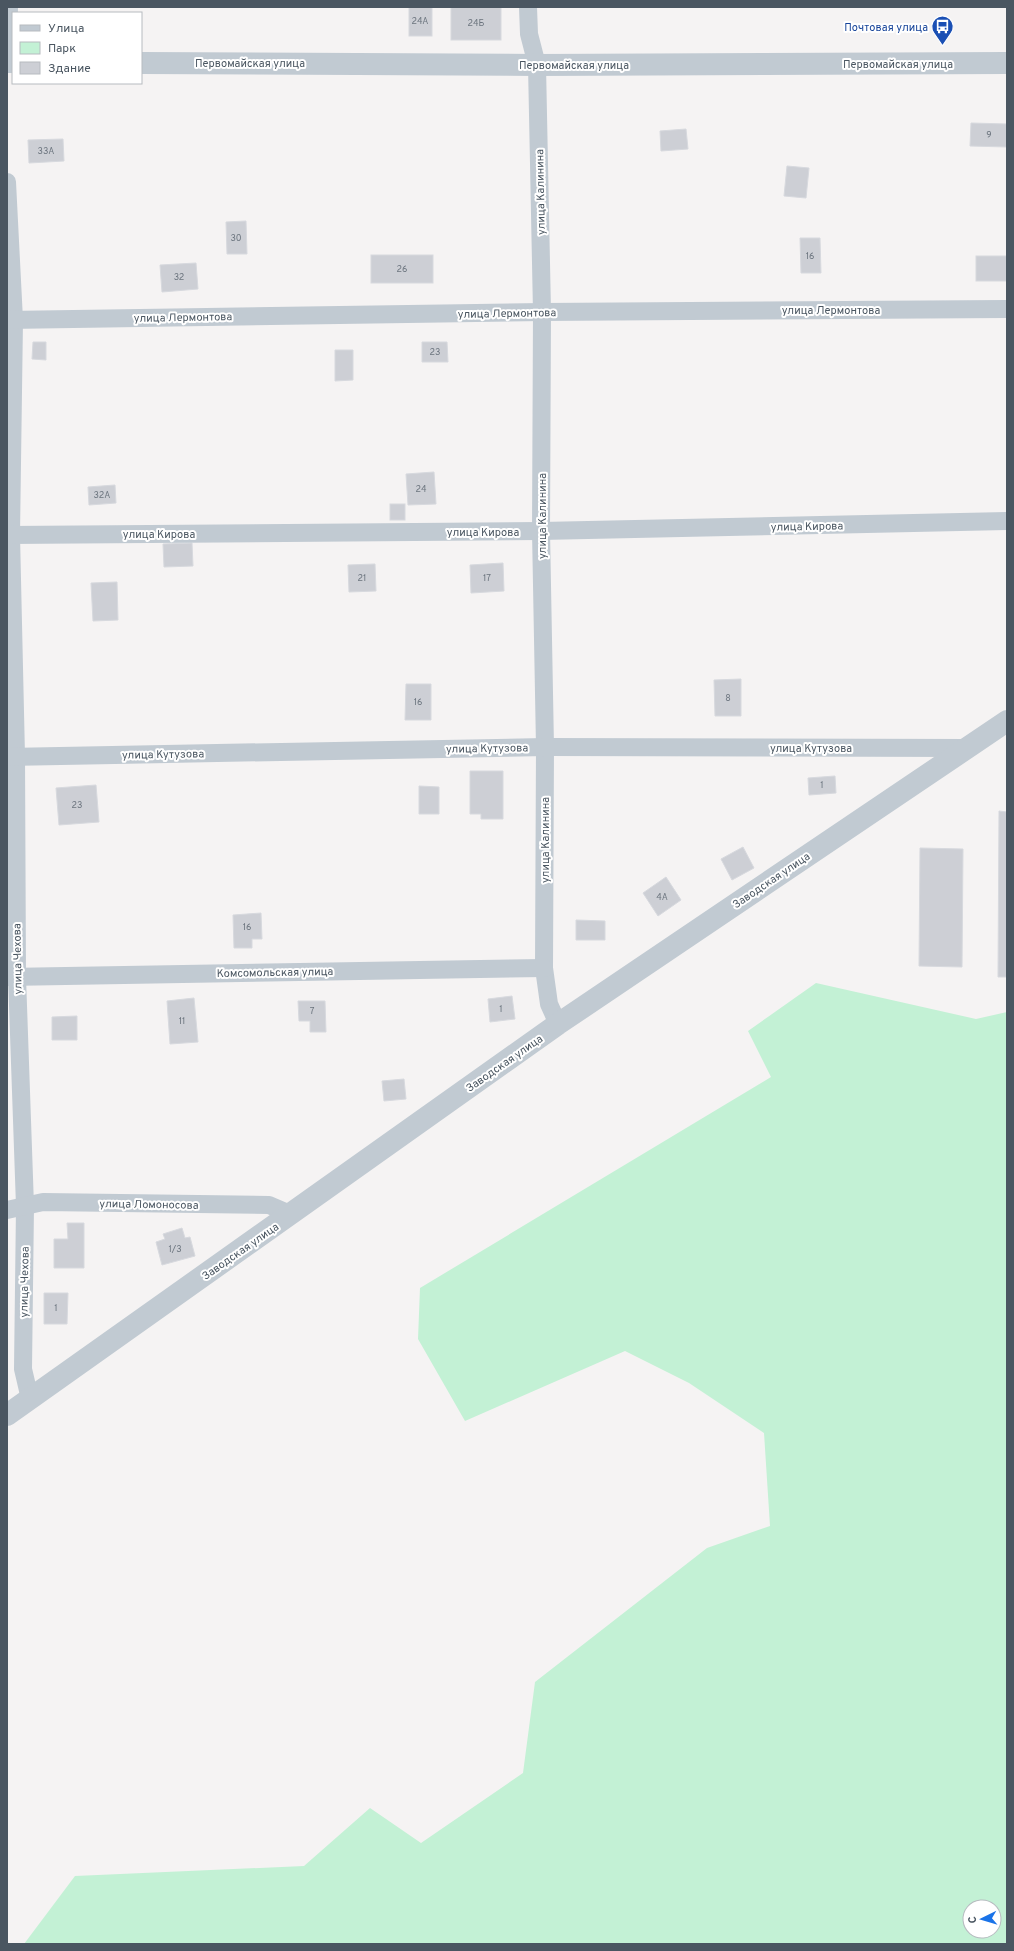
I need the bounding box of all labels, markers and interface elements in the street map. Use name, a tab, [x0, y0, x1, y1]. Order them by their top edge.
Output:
legend	[12, 12, 142, 84]
bus stop icon: Почтовая улица	[930, 14, 956, 47]
house number: 24А	[412, 16, 428, 27]
house number: 24Б	[468, 18, 485, 29]
text: Улица	[48, 21, 84, 37]
place label: Почтовая улица	[844, 21, 928, 35]
text: Парк	[48, 41, 76, 57]
street label: Первомайская улица	[195, 57, 305, 71]
street label: Первомайская улица	[843, 58, 953, 72]
street label: Первомайская улица	[519, 59, 629, 73]
text: Здание	[48, 61, 91, 77]
house number: 9	[986, 130, 992, 141]
house number: 33А	[38, 146, 54, 157]
street label: улица Калинина	[533, 149, 549, 235]
house number: 30	[230, 233, 242, 244]
house number: 16	[806, 251, 814, 262]
house number: 26	[397, 264, 407, 275]
house number: 32	[174, 272, 184, 283]
street label: улица Лермонтова	[782, 304, 880, 318]
street label: улица Лермонтова	[458, 306, 557, 322]
street label: улица Лермонтова	[134, 310, 233, 326]
house number: 23	[430, 347, 440, 358]
street label: улица Калинина	[536, 473, 550, 559]
house number: 24	[415, 484, 427, 495]
house number: 32А	[94, 490, 110, 501]
street label: улица Кирова	[771, 519, 844, 535]
street label: улица Кирова	[447, 526, 519, 540]
street label: улица Кирова	[123, 528, 195, 542]
house number: 21	[358, 573, 366, 584]
house number: 17	[483, 573, 491, 584]
house number: 8	[725, 693, 731, 704]
house number: 16	[414, 697, 422, 708]
street label: улица Кутузова	[446, 741, 528, 757]
street label: улица Кутузова	[770, 742, 852, 756]
street label: улица Кутузова	[122, 747, 204, 763]
house number: 1	[820, 780, 824, 791]
street label: улица Калинина	[539, 797, 553, 883]
house number: 23	[72, 800, 82, 811]
street label: Заводская улица	[730, 850, 813, 912]
house number: 4А	[656, 892, 668, 903]
house number: 16	[243, 922, 251, 933]
street label: улица Чехова	[10, 923, 26, 995]
street label: Комсомольская улица	[217, 965, 334, 981]
house number: 1	[499, 1004, 503, 1015]
house number: 7	[310, 1006, 315, 1017]
house number: 11	[179, 1016, 185, 1027]
street label: Заводская улица	[463, 1032, 546, 1096]
street label: улица Ломоносова	[99, 1197, 199, 1213]
street label: Заводская улица	[199, 1220, 282, 1284]
house number: 1/3	[168, 1244, 182, 1255]
street label: улица Чехова	[17, 1246, 33, 1318]
house number: 1	[54, 1303, 58, 1314]
north arrow	[962, 1899, 1002, 1939]
text: С	[966, 1916, 980, 1924]

